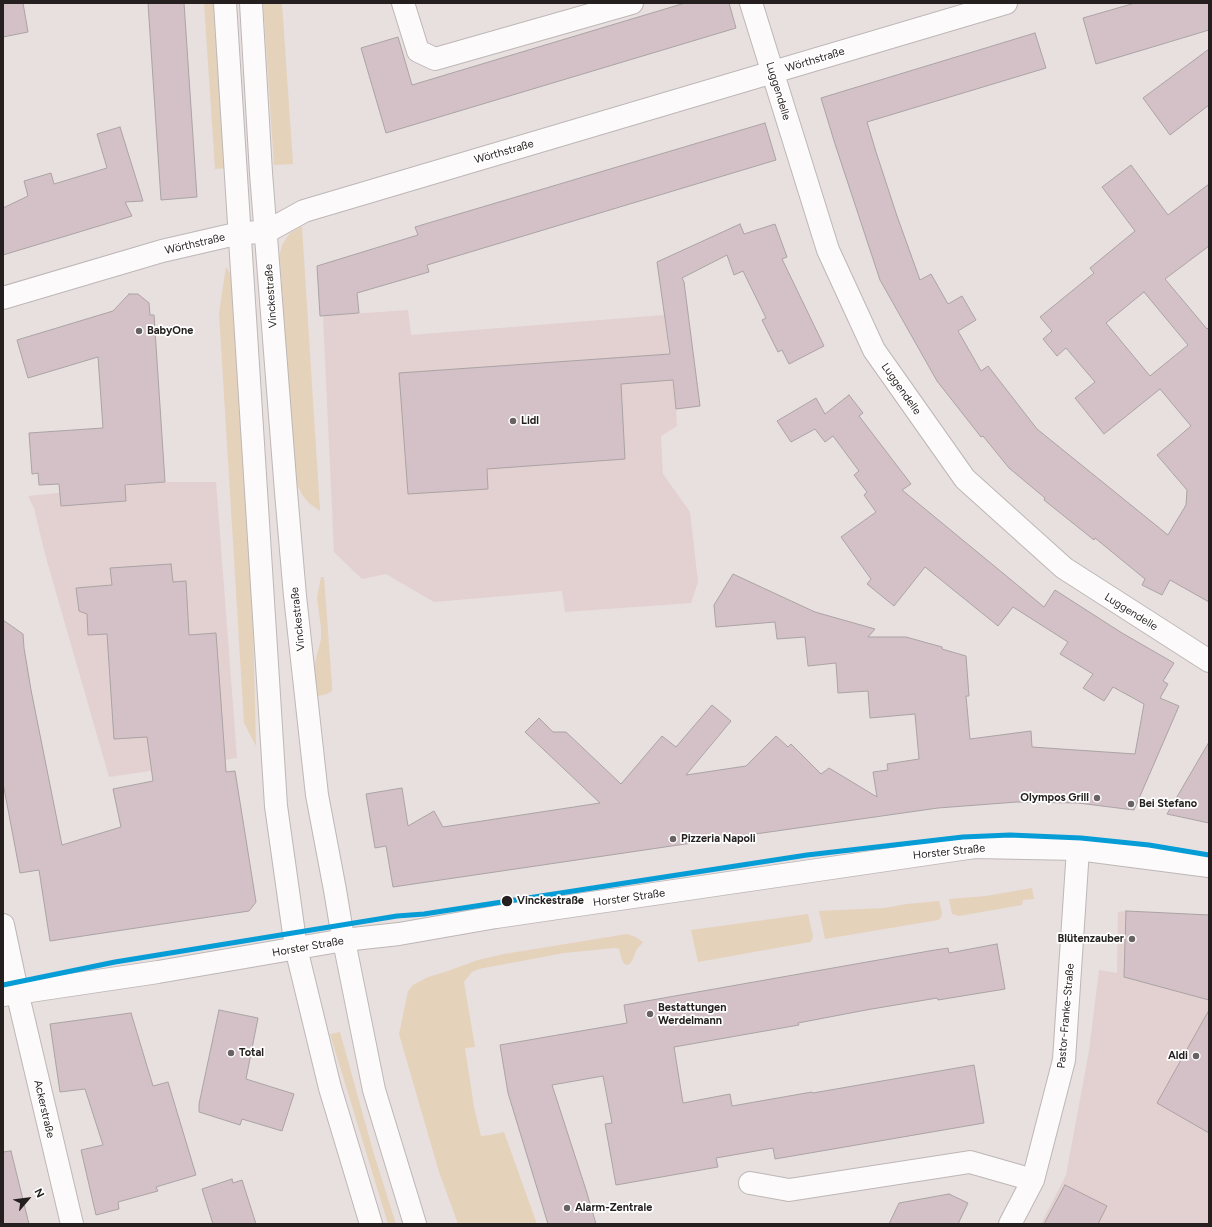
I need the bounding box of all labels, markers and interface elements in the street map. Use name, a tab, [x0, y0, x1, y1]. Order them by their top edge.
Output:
street label: Wörthstraße	[784, 45, 846, 75]
street label: Luggendelle	[763, 60, 793, 122]
street label: Wörthstraße	[473, 137, 535, 167]
street label: Wörthstraße	[164, 231, 226, 257]
street label: Vinckestraße	[262, 263, 280, 329]
place label: BabyOne	[147, 324, 193, 338]
marker: BabyOne	[134, 326, 144, 336]
street label: Luggendelle	[878, 361, 924, 417]
place label: Lidl	[521, 414, 539, 428]
marker: Lidl	[508, 416, 518, 426]
street label: Vinckestraße	[288, 586, 308, 652]
street label: Luggendelle	[1102, 590, 1160, 634]
place label: Olympos Grill	[1020, 791, 1089, 805]
marker: Olympos Grill	[1092, 793, 1102, 803]
place label: Bei Stefano	[1139, 797, 1197, 811]
marker: Bei Stefano	[1126, 799, 1136, 809]
place label: Pizzeria Napoli	[681, 832, 756, 846]
marker: Pizzeria Napoli	[668, 834, 678, 844]
street label: Horster Straße	[912, 842, 986, 862]
street label: Horster Straße	[592, 886, 666, 910]
marker: Vinckestraße	[500, 894, 514, 908]
place label: Vinckestraße	[517, 894, 584, 908]
place label: Blütenzauber	[1057, 932, 1124, 946]
street label: Horster Straße	[271, 934, 345, 960]
marker: Blütenzauber	[1127, 934, 1137, 944]
street label: Pastor-Franke-Straße	[1055, 963, 1077, 1069]
place label: Bestattungen Werdelmann	[658, 1001, 726, 1027]
marker: Bestattungen Werdelmann	[645, 1009, 655, 1019]
place label: Total	[239, 1046, 264, 1060]
marker: Total	[226, 1048, 236, 1058]
place label: Aldi	[1168, 1049, 1188, 1063]
marker: Aldi	[1191, 1051, 1201, 1061]
street label: Ackerstraße	[31, 1079, 57, 1139]
north arrow	[8, 1179, 48, 1219]
text: N	[31, 1186, 47, 1200]
place label: Alarm-Zentrale	[575, 1201, 652, 1215]
marker: Alarm-Zentrale	[562, 1203, 572, 1213]

